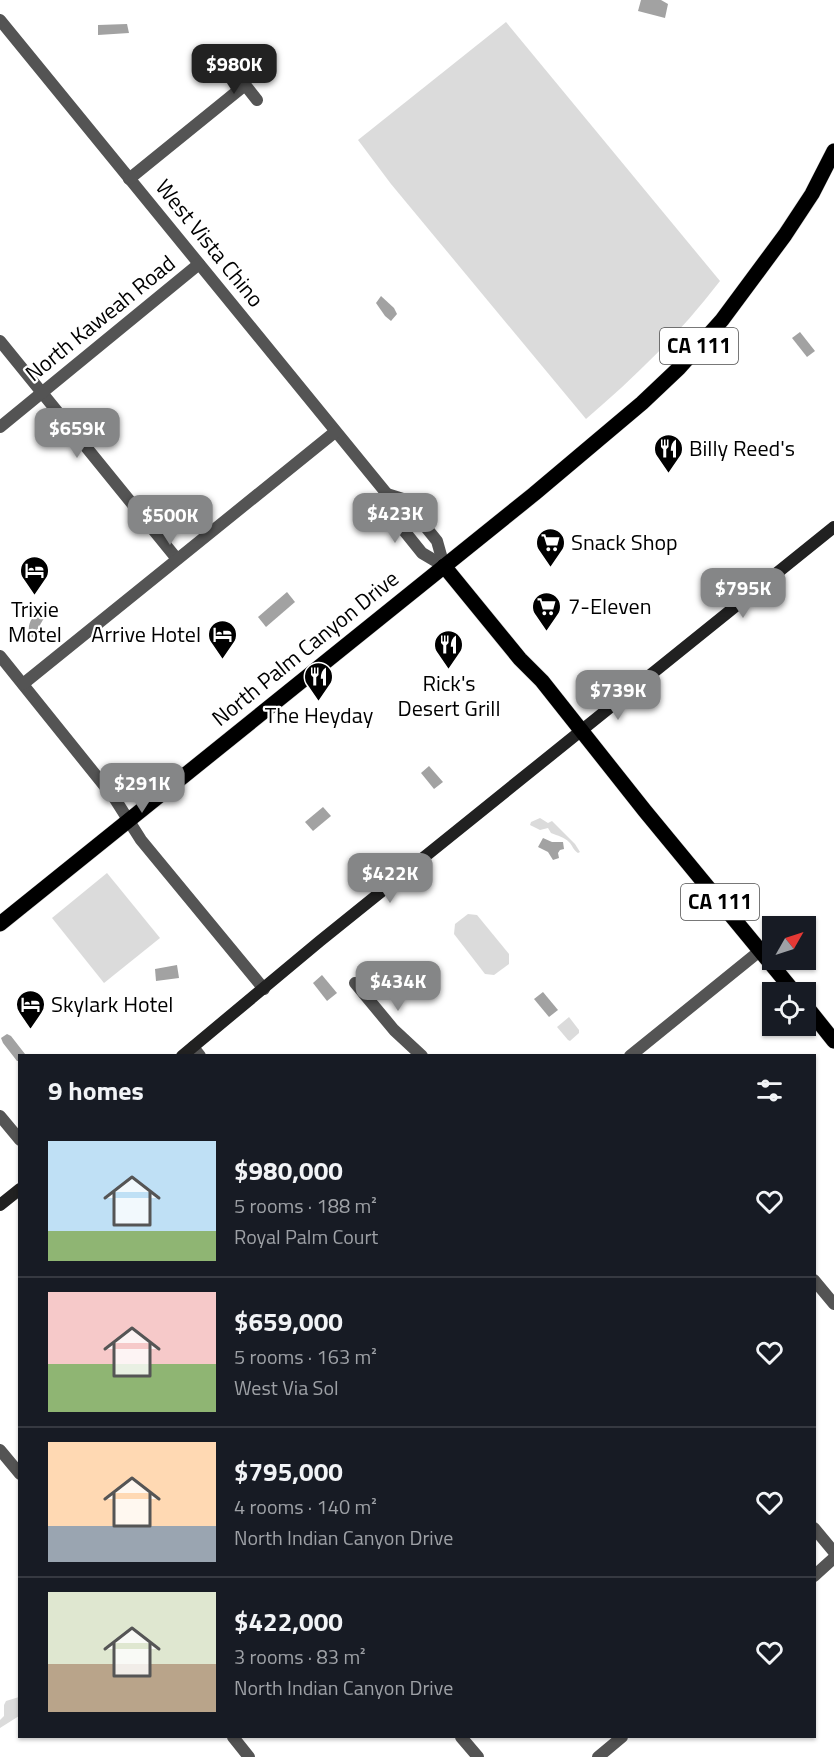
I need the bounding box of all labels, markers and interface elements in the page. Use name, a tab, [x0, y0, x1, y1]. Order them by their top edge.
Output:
pin: $980K	[192, 44, 276, 95]
text: $980K	[206, 48, 262, 79]
street label: West Vista Chino	[148, 172, 272, 314]
street label: North Kaweah Road	[17, 247, 183, 389]
road number: CA 111	[660, 328, 738, 364]
pin: $659K	[35, 408, 119, 459]
text: $659K	[49, 412, 105, 443]
place label: Billy Reed's	[689, 431, 795, 465]
restaurant icon: Billy Reed's	[652, 432, 684, 474]
pin: $423K	[353, 493, 437, 544]
pin: $500K	[128, 495, 212, 546]
text: $423K	[367, 497, 423, 528]
text: $500K	[142, 499, 198, 530]
place label: Snack Shop	[571, 525, 678, 559]
supermarket icon: Snack Shop	[534, 526, 566, 568]
hotel icon: Trixie Motel	[19, 554, 51, 596]
street label: North Palm Canyon Drive	[204, 562, 406, 734]
pin: $795K	[701, 568, 785, 619]
text: $795K	[715, 572, 771, 603]
place label: 7-Eleven	[568, 589, 651, 623]
supermarket icon: 7-Eleven	[531, 590, 563, 632]
place label: Trixie Motel	[8, 592, 62, 651]
place label: Arrive Hotel	[91, 617, 201, 651]
hotel icon: Arrive Hotel	[206, 618, 238, 660]
restaurant icon: Rick's Desert Grill	[433, 628, 465, 670]
restaurant icon: The Heyday	[303, 660, 335, 702]
place label: Rick's Desert Grill	[398, 666, 500, 725]
pin: $739K	[576, 670, 660, 721]
text: $739K	[590, 674, 646, 705]
place label: The Heyday	[265, 698, 374, 732]
pin: $291K	[100, 763, 184, 814]
text: $291K	[114, 767, 170, 798]
pin: $422K	[348, 853, 432, 904]
text: $422K	[362, 857, 418, 888]
road number: CA 111	[681, 884, 759, 920]
north arrow	[762, 916, 816, 970]
map controls	[762, 916, 816, 1036]
pin: $434K	[356, 961, 440, 1012]
text: $434K	[370, 965, 426, 996]
button: locate	[762, 982, 816, 1036]
place label: Skylark Hotel	[51, 987, 173, 1021]
hotel icon: Skylark Hotel	[14, 988, 46, 1030]
text: 9 homes	[48, 1071, 144, 1110]
icon: filters	[753, 1074, 786, 1107]
text: $980,000	[234, 1151, 343, 1190]
icon: home	[96, 1165, 168, 1237]
icon: heart	[753, 1185, 786, 1218]
text: 5 rooms · 188 m²	[234, 1190, 377, 1221]
text: Royal Palm Court	[234, 1221, 378, 1252]
text: $659,000	[234, 1302, 343, 1341]
icon: home	[96, 1316, 168, 1388]
icon: heart	[753, 1336, 786, 1369]
text: 5 rooms · 163 m²	[234, 1341, 377, 1372]
text: West Via Sol	[234, 1372, 339, 1403]
text: $795,000	[234, 1452, 343, 1491]
icon: home	[96, 1466, 168, 1538]
icon: heart	[753, 1486, 786, 1519]
text: 4 rooms · 140 m²	[234, 1491, 377, 1522]
text: North Indian Canyon Drive	[234, 1522, 453, 1553]
text: $422,000	[234, 1602, 343, 1641]
icon: home	[96, 1616, 168, 1688]
icon: heart	[753, 1636, 786, 1669]
text: 3 rooms · 83 m²	[234, 1641, 366, 1672]
text: North Indian Canyon Drive	[234, 1672, 453, 1703]

